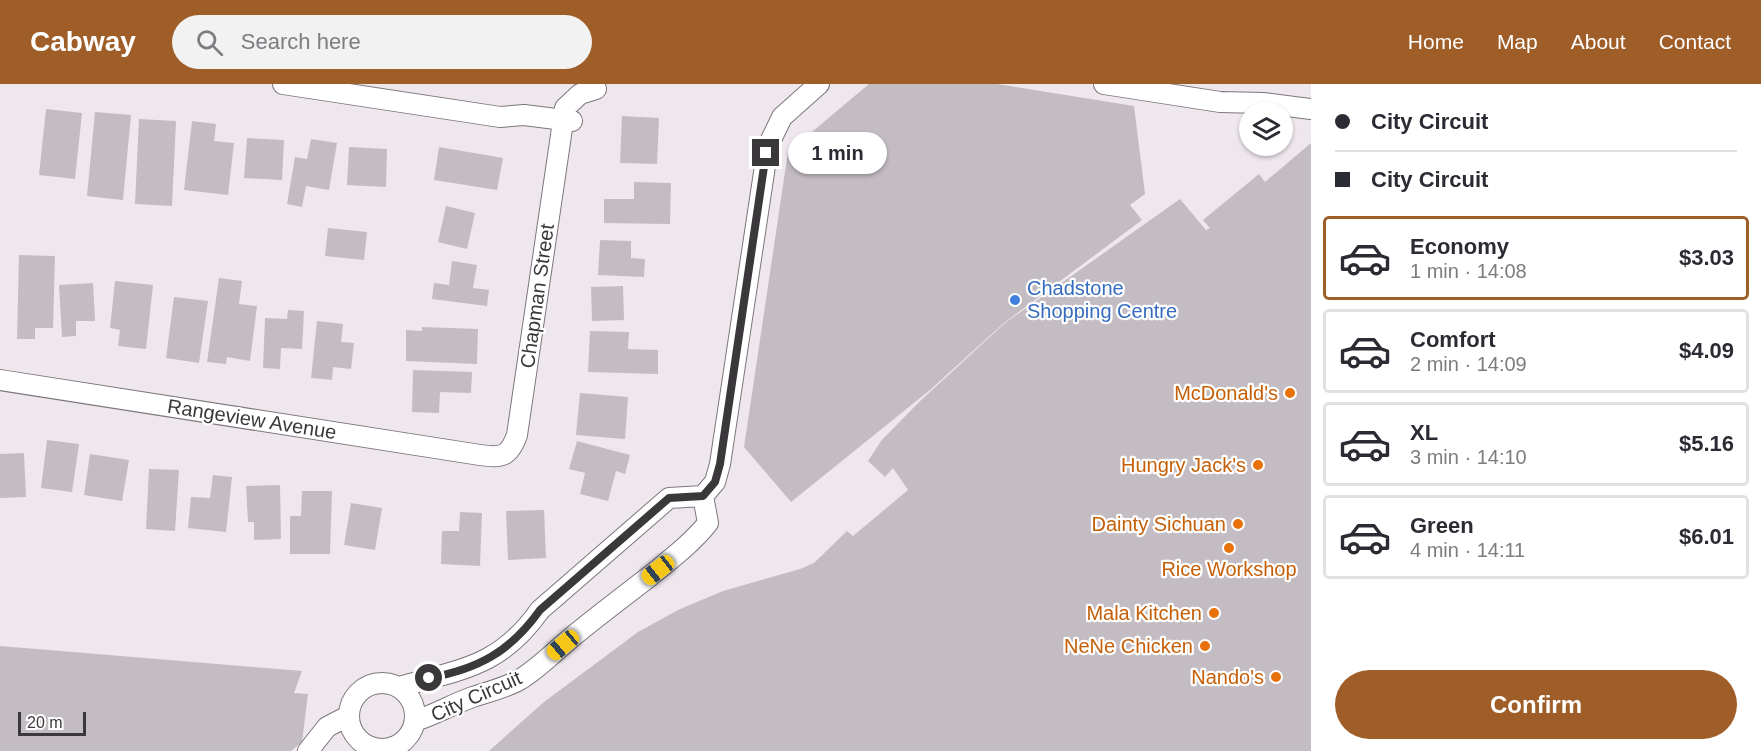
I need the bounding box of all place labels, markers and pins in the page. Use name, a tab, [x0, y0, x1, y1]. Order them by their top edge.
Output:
place label: Chadstone Shopping Centre	[1027, 277, 1177, 322]
marker: Chadstone Shopping Centre	[1008, 293, 1022, 307]
place label: McDonald's	[1174, 382, 1278, 404]
marker: McDonald's	[1283, 386, 1297, 400]
place label: Hungry Jack's	[1121, 454, 1246, 476]
marker: Hungry Jack's	[1251, 458, 1265, 472]
place label: Dainty Sichuan	[1091, 513, 1226, 535]
marker: Dainty Sichuan	[1231, 517, 1245, 531]
marker: Rice Workshop	[1222, 541, 1236, 555]
place label: Rice Workshop	[1161, 558, 1297, 580]
place label: Mala Kitchen	[1086, 602, 1202, 624]
marker: Mala Kitchen	[1207, 606, 1221, 620]
place label: NeNe Chicken	[1064, 635, 1193, 657]
marker: NeNe Chicken	[1198, 639, 1212, 653]
place label: Nando's	[1191, 666, 1264, 688]
marker: Nando's	[1269, 670, 1283, 684]

